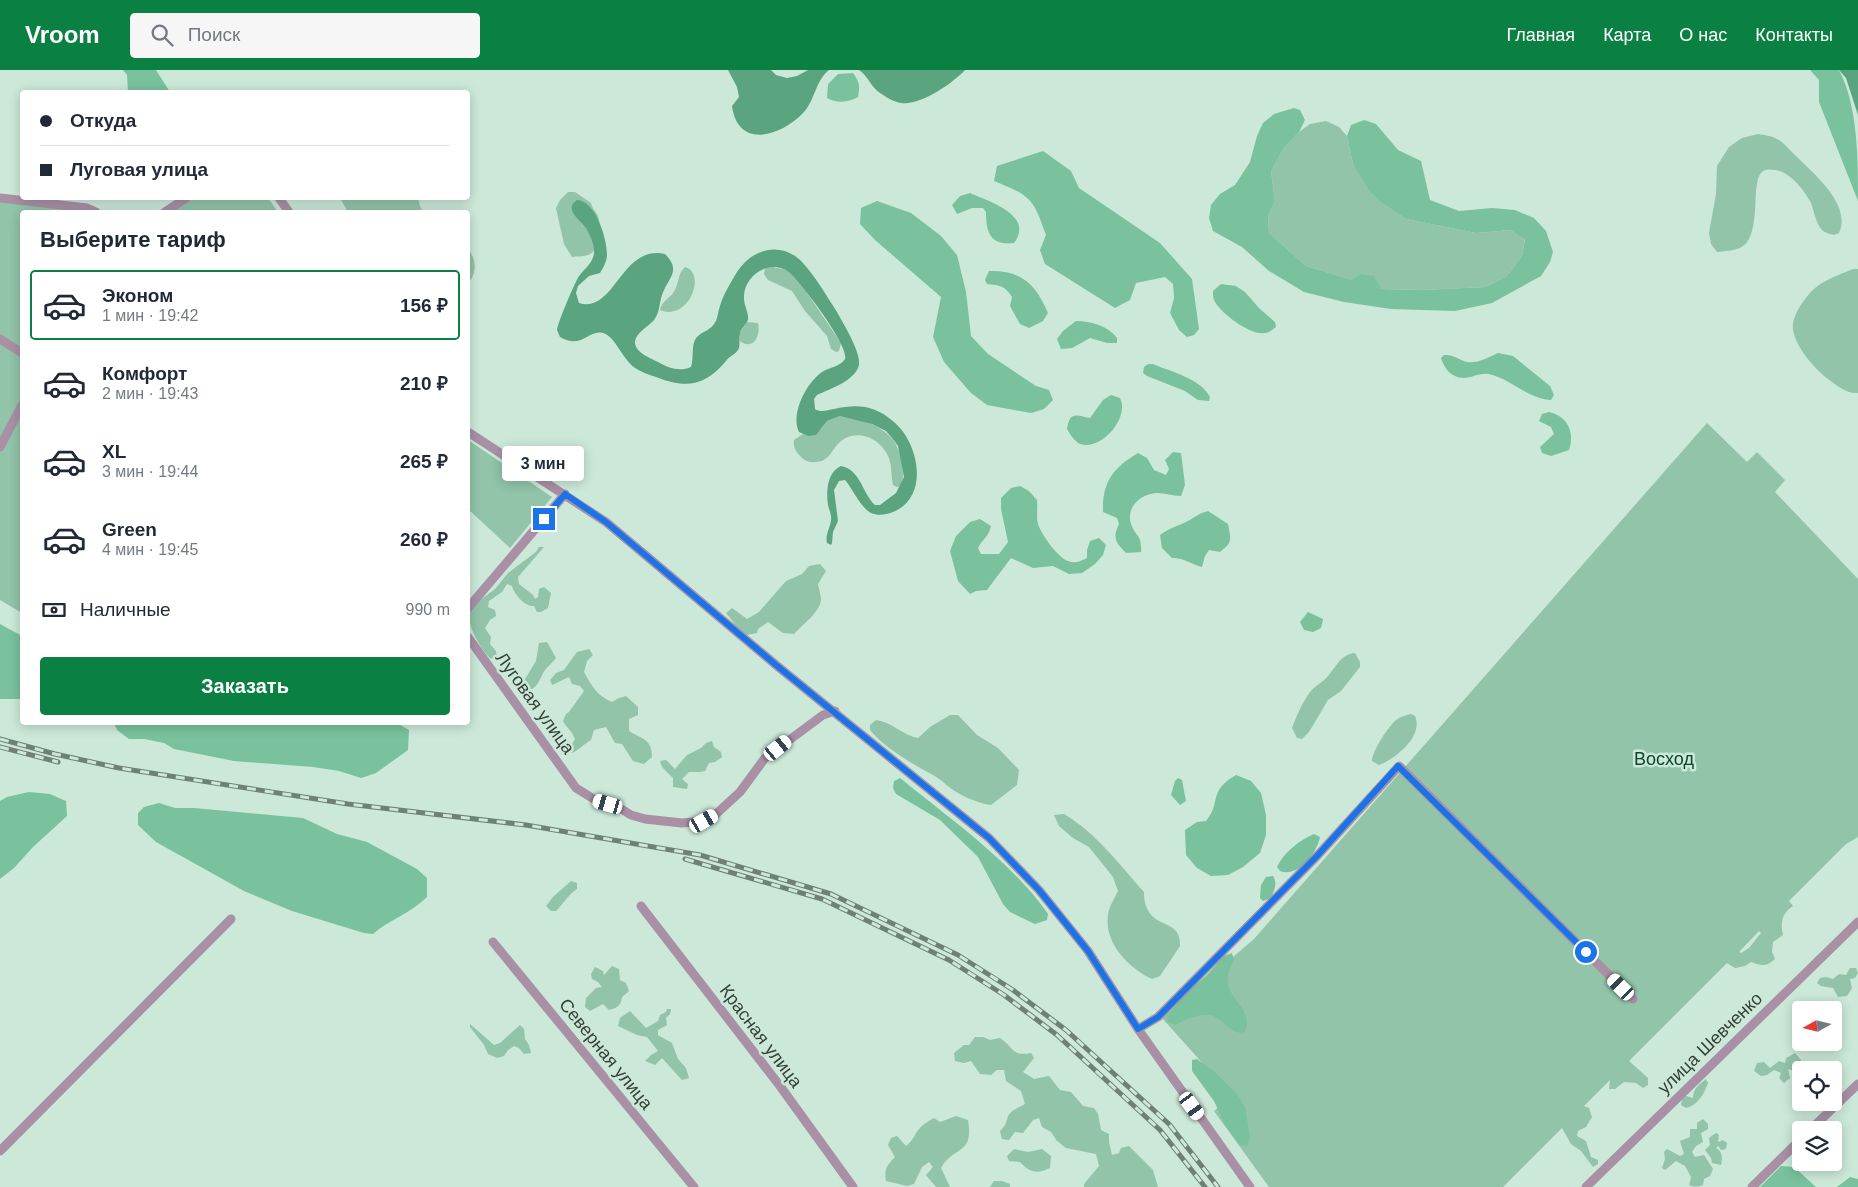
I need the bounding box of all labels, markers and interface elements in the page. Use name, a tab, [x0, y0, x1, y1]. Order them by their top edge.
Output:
search box	[130, 13, 480, 58]
text: Vroom	[25, 21, 100, 48]
icon: search	[148, 21, 176, 49]
text: Поиск	[188, 24, 240, 45]
text: Главная	[1507, 25, 1575, 45]
text: Карта	[1603, 25, 1651, 45]
text: О нас	[1679, 25, 1727, 45]
text: Контакты	[1755, 25, 1833, 45]
text: Откуда	[70, 110, 136, 131]
text: Луговая улица	[70, 159, 208, 180]
text: Выберите тариф	[40, 227, 226, 252]
icon: car	[42, 283, 87, 328]
text: Эконом	[102, 285, 173, 306]
text: 156 ₽	[400, 295, 448, 316]
text: 1 мин · 19:42	[102, 307, 198, 324]
icon: car	[42, 361, 87, 406]
text: Комфорт	[102, 363, 187, 384]
text: 210 ₽	[400, 373, 448, 394]
text: 2 мин · 19:43	[102, 385, 198, 402]
icon: car	[42, 439, 87, 484]
text: XL	[102, 441, 126, 462]
callout: 3 мин	[503, 446, 585, 482]
text: 265 ₽	[400, 451, 448, 472]
text: 3 мин	[521, 455, 565, 472]
text: 3 мин · 19:44	[102, 463, 198, 480]
route end	[533, 508, 555, 530]
icon: car	[42, 517, 87, 562]
text: Green	[102, 519, 157, 540]
text: 260 ₽	[400, 529, 448, 550]
text: 4 мин · 19:45	[102, 541, 198, 558]
icon: cash	[40, 596, 68, 624]
text: Наличные	[80, 599, 171, 620]
text: 990 m	[406, 601, 450, 618]
street label: Луговая улица	[491, 648, 579, 759]
button: Заказать	[40, 657, 450, 715]
car	[761, 733, 794, 763]
park label: Восход	[1634, 749, 1694, 769]
car	[591, 793, 624, 815]
car	[687, 807, 720, 835]
route start	[1575, 941, 1597, 963]
car	[1605, 971, 1636, 1003]
street label: Красная улица	[716, 981, 807, 1092]
street label: улица Шевченко	[1654, 988, 1766, 1098]
street label: Северная улица	[555, 995, 657, 1114]
north arrow	[1792, 1001, 1842, 1051]
map controls	[1792, 1001, 1842, 1171]
button: locate	[1792, 1061, 1842, 1111]
car	[1177, 1089, 1206, 1123]
button: layers	[1792, 1121, 1842, 1171]

